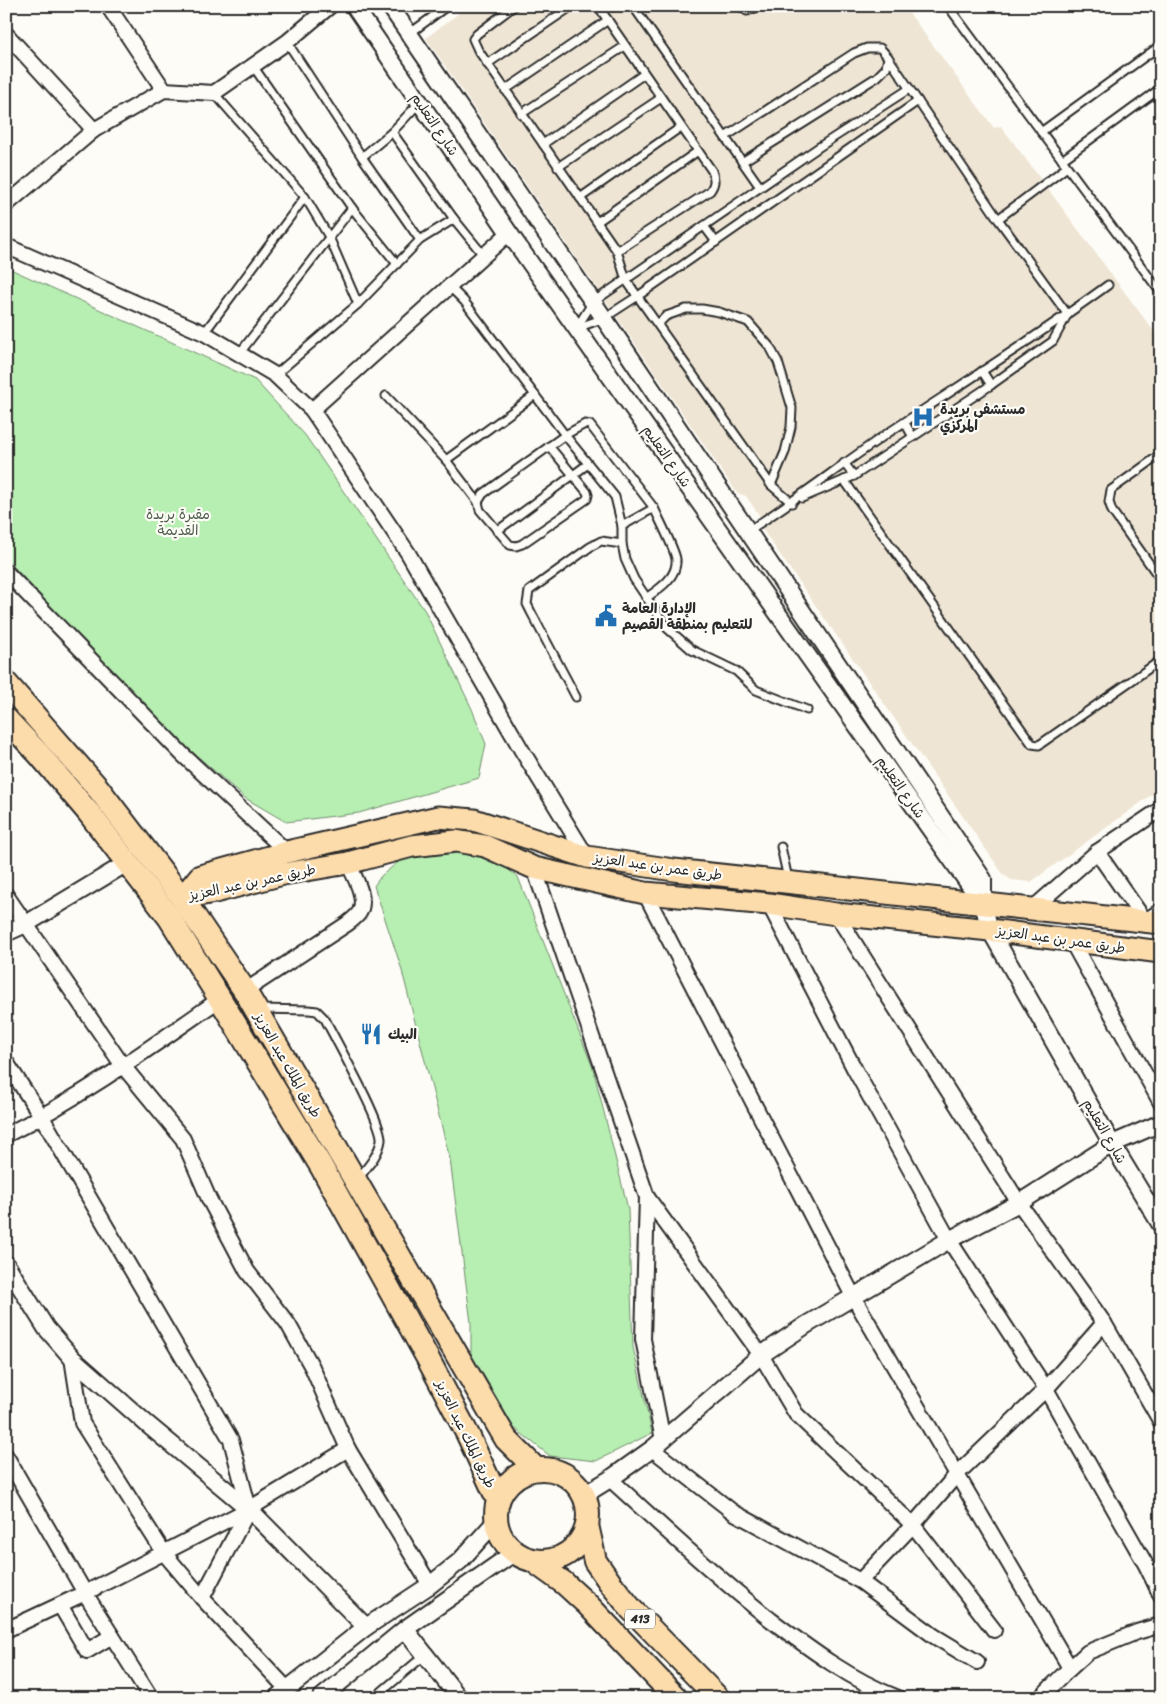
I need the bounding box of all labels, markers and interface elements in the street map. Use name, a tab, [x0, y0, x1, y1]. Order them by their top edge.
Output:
street label: شارع التعليم	[404, 87, 465, 161]
place label: مستشفى بريدة المركزي	[940, 397, 1025, 438]
hospital icon: مستشفى بريدة المركزي	[910, 404, 936, 430]
street label: شارع التعليم	[636, 420, 698, 493]
park label: مقبرة بريدة القديمة	[146, 502, 210, 543]
place label: الإدارة العامة للتعليم بمنطقة القصيم	[622, 596, 752, 637]
public building icon: الإدارة العامة للتعليم بمنطقة القصيم	[593, 603, 619, 629]
street label: شارع التعليم	[870, 751, 932, 824]
street label: طريق عمر بن عبد العزيز	[591, 845, 724, 888]
street label: طريق عمر بن عبد العزيز	[185, 857, 318, 908]
street label: طريق عمر بن عبد العزيز	[994, 918, 1127, 961]
street label: طريق الملك عبد العزيز	[247, 1007, 328, 1123]
restaurant icon: البيك	[358, 1021, 384, 1047]
place label: البيك	[388, 1022, 417, 1047]
street label: شارع التعليم	[1076, 1094, 1133, 1169]
street label: طريق الملك عبد العزيز	[428, 1375, 503, 1493]
road number: 413	[625, 1610, 655, 1628]

